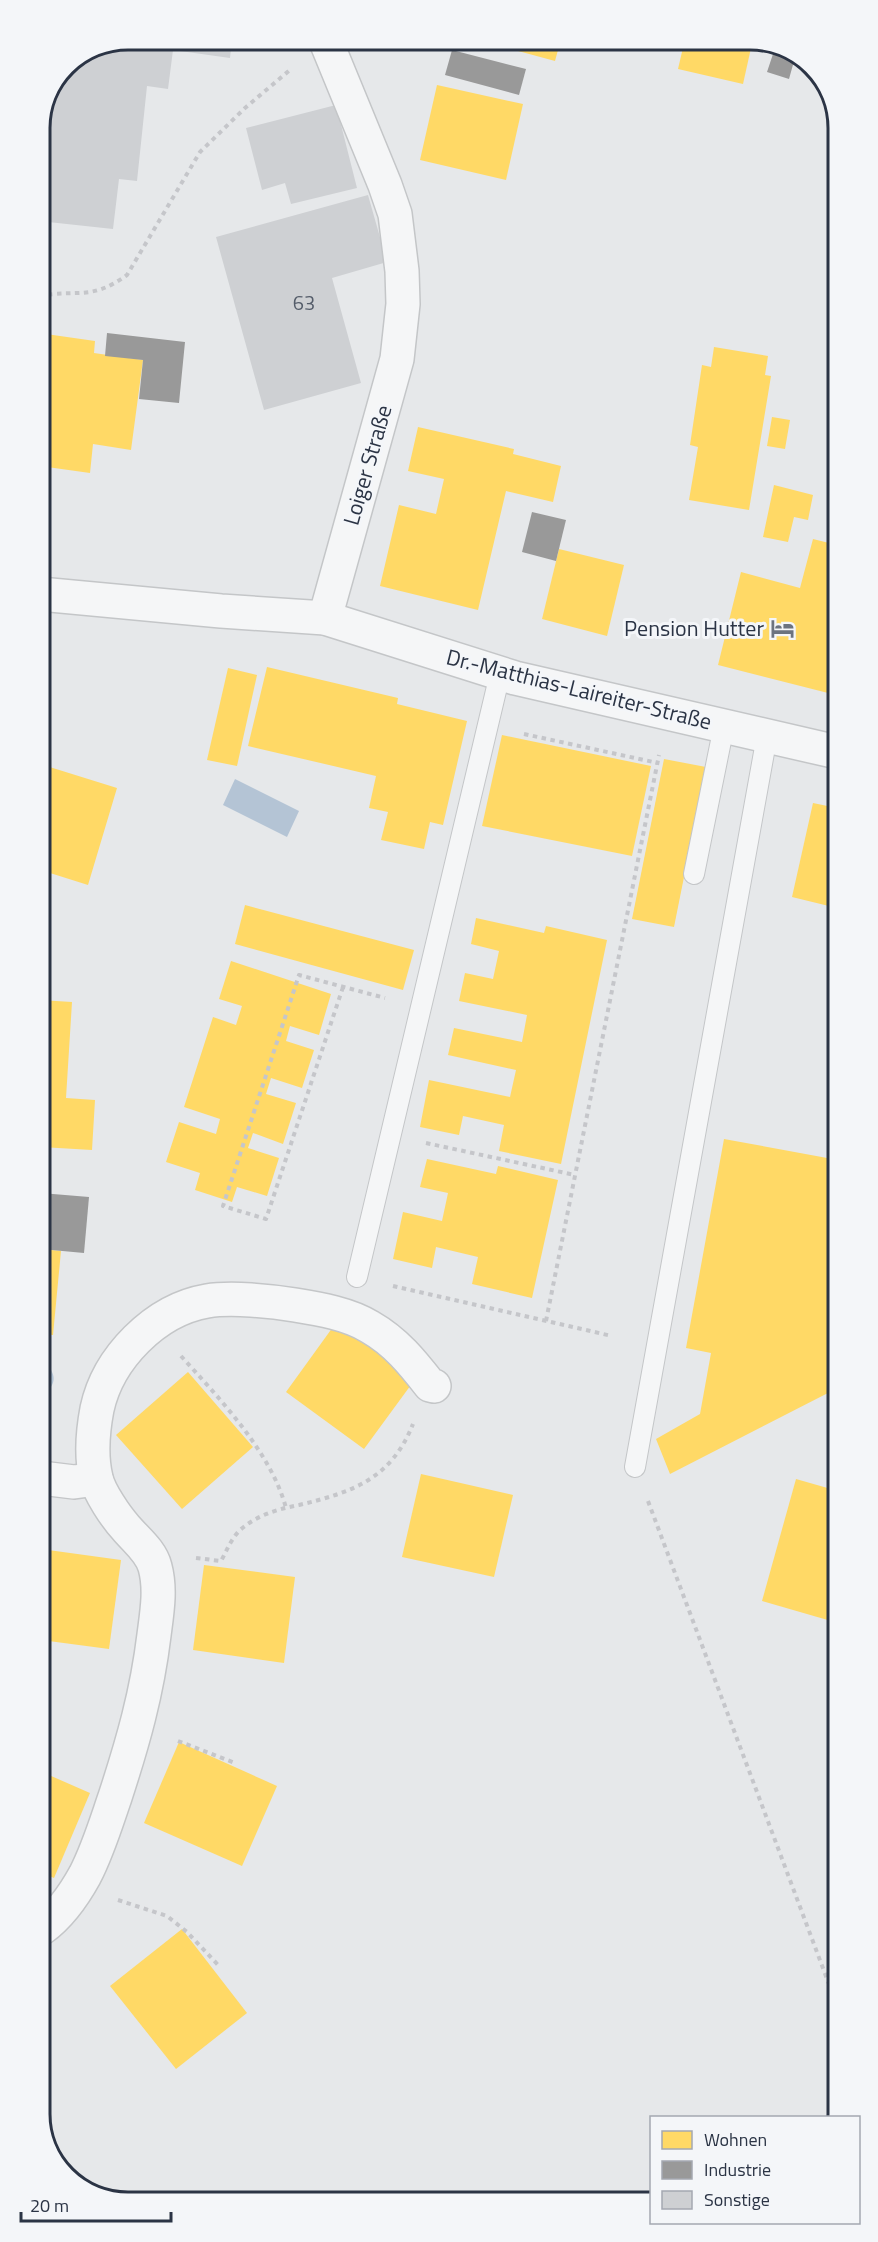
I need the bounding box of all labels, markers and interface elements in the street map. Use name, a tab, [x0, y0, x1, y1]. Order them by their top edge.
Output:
house number: 63	[293, 287, 315, 318]
street label: Loiger Straße	[334, 401, 400, 529]
place label: Pension Hutter	[624, 611, 764, 645]
hotel icon: Pension Hutter	[769, 615, 795, 641]
street label: Dr.-Matthias-Laireiter-Straße	[443, 640, 715, 738]
legend	[650, 2116, 860, 2224]
text: Wohnen	[704, 2126, 767, 2153]
text: Industrie	[704, 2156, 771, 2183]
scale bar	[21, 2185, 171, 2223]
text: Sonstige	[704, 2186, 770, 2213]
text: 20 m	[30, 2192, 69, 2219]

